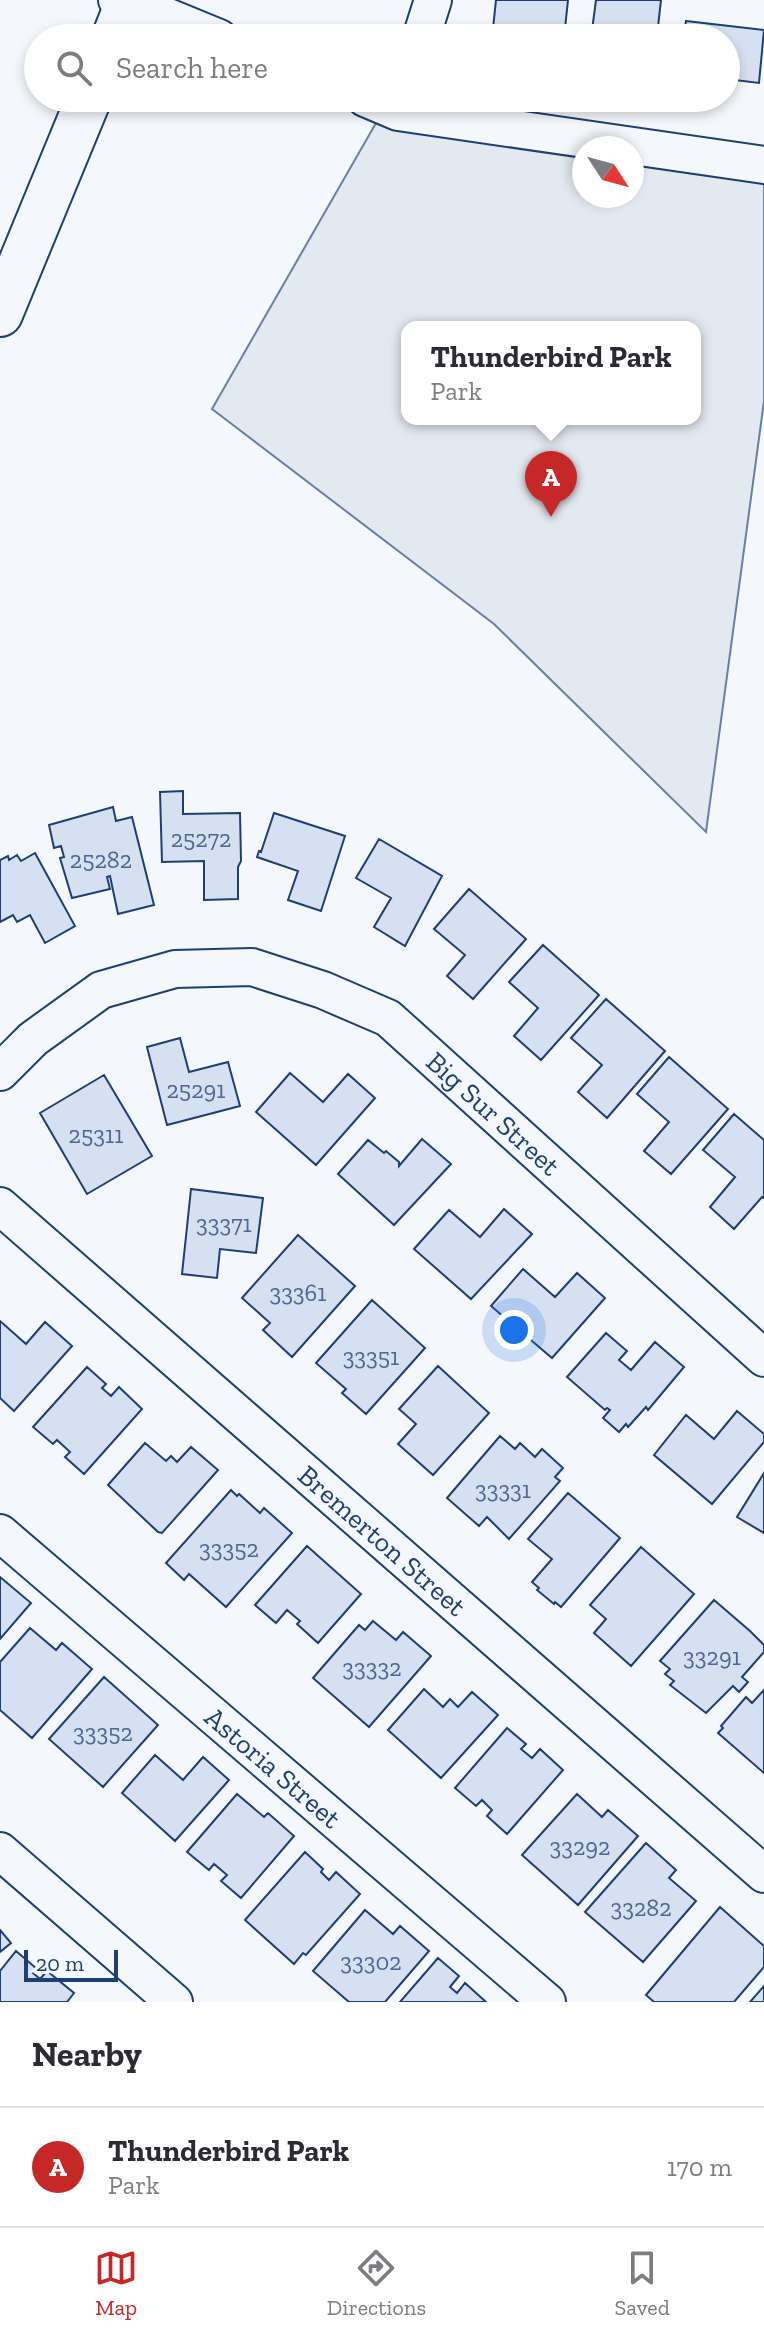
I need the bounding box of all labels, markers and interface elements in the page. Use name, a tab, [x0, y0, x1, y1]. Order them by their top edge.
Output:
search box	[24, 24, 740, 112]
icon: search	[52, 46, 96, 90]
text: Search here	[116, 50, 268, 86]
north arrow	[572, 136, 644, 208]
popup	[401, 321, 701, 425]
text: Thunderbird Park	[430, 339, 672, 375]
text: Park	[430, 375, 482, 407]
pin: A	[525, 451, 577, 517]
house number: 25272	[171, 824, 231, 853]
house number: 25282	[70, 845, 132, 874]
street label: Big Sur Street	[420, 1045, 568, 1183]
house number: 25291	[167, 1075, 226, 1104]
house number: 25311	[69, 1120, 123, 1149]
house number: 33371	[196, 1209, 252, 1238]
house number: 33361	[269, 1278, 327, 1307]
your location	[494, 1310, 534, 1350]
house number: 33351	[343, 1342, 399, 1371]
street label: Bremerton Street	[292, 1458, 474, 1623]
house number: 33331	[475, 1475, 531, 1504]
house number: 33352	[199, 1534, 259, 1563]
house number: 33291	[683, 1642, 741, 1671]
house number: 33332	[342, 1653, 402, 1682]
street label: Astoria Street	[199, 1700, 348, 1835]
house number: 33352	[73, 1718, 133, 1747]
house number: 33292	[550, 1832, 610, 1861]
house number: 33282	[610, 1893, 672, 1922]
scale bar	[24, 1946, 118, 1982]
house number: 33302	[340, 1947, 402, 1976]
text: 20 m	[36, 1950, 84, 1977]
text: Nearby	[32, 2034, 142, 2075]
text: Thunderbird Park	[108, 2133, 349, 2169]
text: A	[49, 2151, 67, 2183]
text: 170 m	[667, 2151, 732, 2183]
text: Park	[108, 2169, 160, 2201]
tab: Map	[94, 2246, 138, 2321]
tab: Directions	[327, 2246, 426, 2321]
tab: Saved	[615, 2246, 670, 2321]

